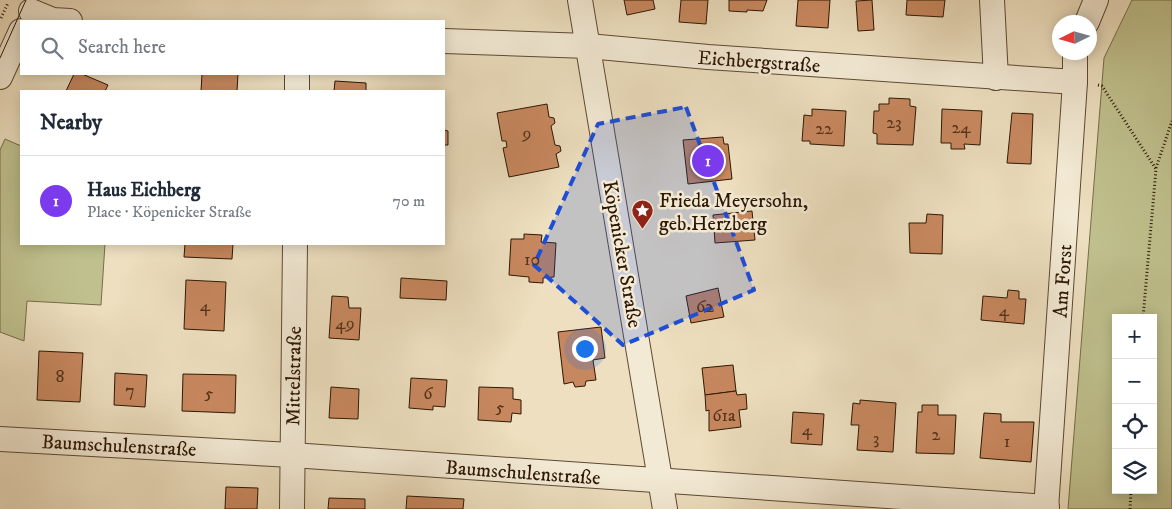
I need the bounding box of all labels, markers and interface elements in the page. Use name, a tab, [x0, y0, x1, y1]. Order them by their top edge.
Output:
north arrow	[1052, 15, 1097, 60]
search box	[20, 20, 445, 75]
icon: search	[38, 34, 66, 62]
text: Search here	[78, 36, 166, 59]
street label: Eichbergstraße	[697, 46, 821, 79]
text: Nearby	[40, 110, 102, 136]
house number: 23	[886, 112, 902, 134]
house number: 24	[951, 117, 971, 139]
house number: 22	[815, 118, 833, 140]
house number: 9	[522, 123, 531, 145]
pin: 1	[692, 142, 724, 180]
text: Haus Eichberg	[87, 179, 200, 202]
street label: Köpenicker Straße	[596, 179, 647, 330]
place label: Frieda Meyersohn, geb.Herzberg	[659, 189, 808, 237]
text: 1	[53, 191, 59, 211]
text: 70 m	[393, 191, 425, 211]
place icon: Frieda Meyersohn, geb.Herzberg	[631, 199, 655, 230]
text: Place · Köpenicker Straße	[87, 202, 251, 222]
street label: Am Forst	[1048, 243, 1079, 319]
house number: 10	[524, 249, 540, 271]
house number: 4	[200, 295, 211, 317]
house number: 62	[696, 296, 714, 318]
house number: 4	[999, 300, 1010, 322]
house number: 49	[335, 313, 355, 335]
map controls	[1112, 314, 1157, 494]
button: +	[1112, 314, 1157, 359]
street label: Mittelstraße	[281, 326, 308, 426]
your location	[572, 336, 598, 362]
button: −	[1112, 359, 1157, 404]
house number: 8	[55, 366, 65, 388]
house number: 7	[125, 380, 135, 402]
house number: 5	[205, 383, 214, 405]
house number: 6	[423, 383, 433, 405]
house number: 5	[496, 397, 505, 419]
button: locate	[1112, 404, 1157, 449]
house number: 61a	[712, 405, 736, 427]
house number: 4	[802, 419, 813, 441]
house number: 2	[932, 424, 941, 446]
house number: 3	[873, 428, 879, 450]
street label: Baumschulenstraße	[41, 430, 197, 463]
house number: 1	[1004, 431, 1010, 453]
button: layers	[1112, 449, 1157, 494]
street label: Baumschulenstraße	[445, 456, 601, 491]

